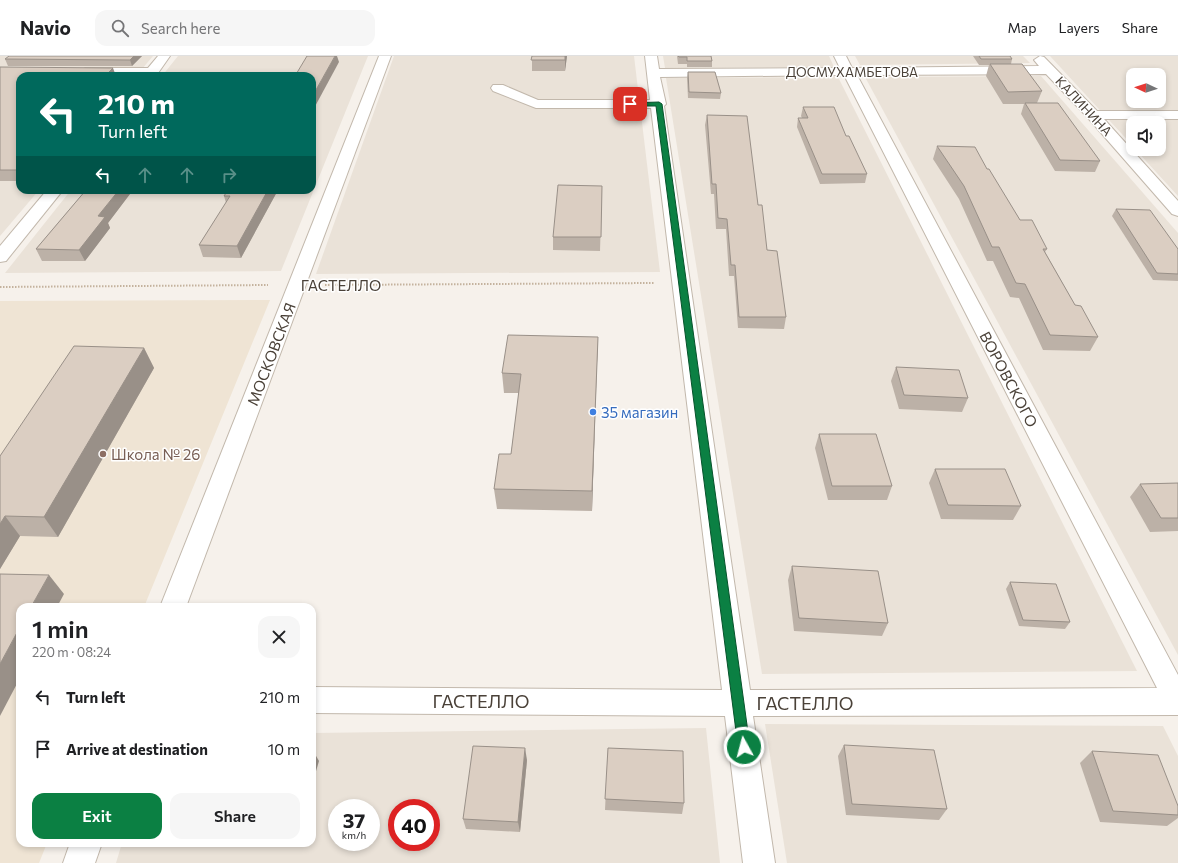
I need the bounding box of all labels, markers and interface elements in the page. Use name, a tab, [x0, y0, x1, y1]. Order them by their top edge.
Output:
search box	[95, 10, 375, 46]
text: Navio	[20, 16, 71, 39]
icon: search	[109, 17, 131, 39]
text: Search here	[141, 19, 220, 37]
text: Map	[1008, 19, 1036, 36]
text: Layers	[1058, 19, 1100, 36]
text: Share	[1122, 19, 1158, 36]
street label: ДОСМУХАМБЕТОВА	[786, 64, 918, 80]
north arrow	[1126, 68, 1166, 108]
map controls	[1126, 68, 1166, 156]
street label: КАЛИНИНА	[1052, 73, 1116, 139]
text: 210 m	[98, 86, 175, 120]
pin	[613, 87, 647, 121]
icon: left	[32, 88, 84, 140]
icon: arrive	[619, 93, 641, 115]
button: sound	[1126, 116, 1166, 156]
text: Turn left	[98, 120, 167, 142]
icon: left	[92, 164, 114, 186]
icon: ahead	[134, 164, 156, 186]
icon: ahead	[176, 164, 198, 186]
icon: right	[218, 164, 240, 186]
street label: ГАСТЕЛЛО	[301, 276, 381, 294]
street label: МОСКОВСКАЯ	[243, 300, 299, 408]
street label: ВОРОВСКОГО	[976, 328, 1042, 430]
place label: 35 магазин	[601, 403, 678, 421]
marker: 35 магазин	[588, 407, 598, 417]
place label: Школа № 26	[111, 445, 200, 463]
marker: Школа № 26	[98, 449, 108, 459]
text: 1 min	[32, 614, 89, 643]
button: close	[258, 616, 300, 658]
text: 220 m · 08:24	[32, 644, 111, 660]
icon: left	[32, 686, 54, 708]
text: Turn left	[66, 688, 125, 706]
text: 210 m	[260, 688, 300, 706]
street label: ГАСТЕЛЛО	[433, 690, 529, 712]
street label: ГАСТЕЛЛО	[757, 692, 853, 714]
position arrow	[723, 726, 765, 768]
icon: arrive	[32, 738, 54, 760]
text: Arrive at destination	[66, 740, 208, 758]
text: 10 m	[268, 740, 300, 758]
button: Exit	[32, 793, 162, 839]
button: Share	[170, 793, 300, 839]
speed limit sign: 40	[388, 799, 440, 851]
text: 37	[343, 808, 365, 832]
text: km/h	[342, 829, 366, 841]

